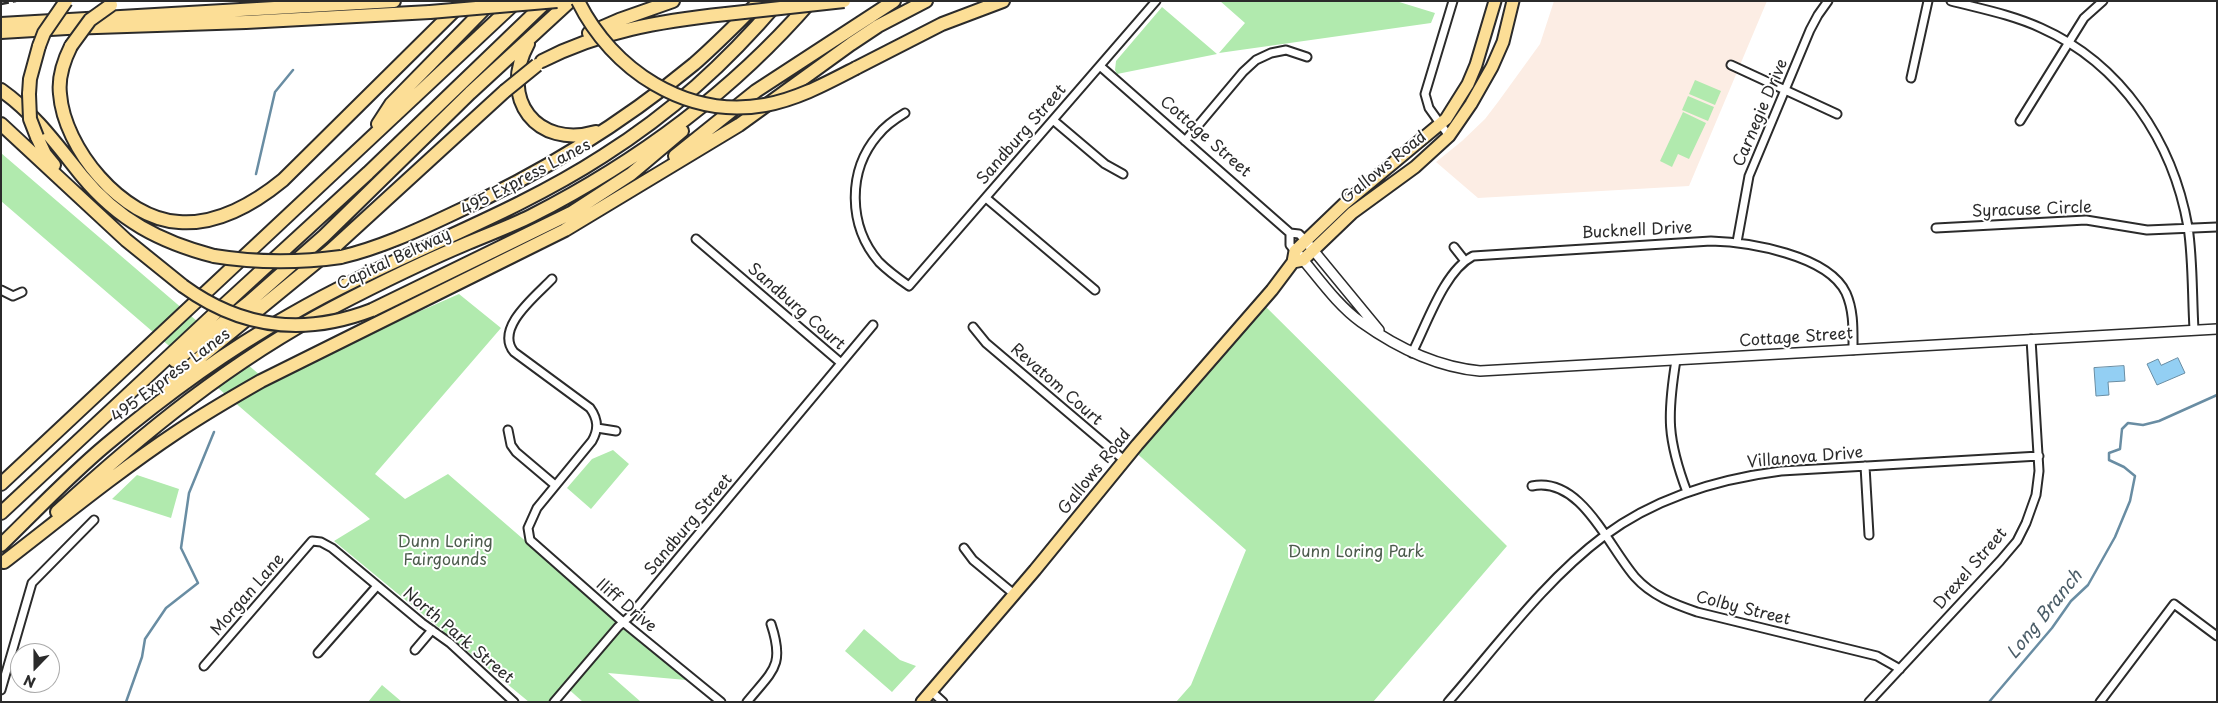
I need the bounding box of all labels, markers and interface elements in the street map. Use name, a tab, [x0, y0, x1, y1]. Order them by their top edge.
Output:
street label: Carnegie Drive	[1730, 56, 1792, 170]
street label: Sandburg Street	[973, 81, 1071, 189]
street label: Cottage Street	[1156, 92, 1254, 182]
street label: Gallows Road	[1337, 128, 1431, 208]
street label: 495 Express Lanes	[458, 136, 594, 220]
street label: Syracuse Circle	[1972, 198, 2092, 222]
street label: Bucknell Drive	[1581, 219, 1693, 243]
street label: Capital Beltway	[334, 225, 454, 295]
street label: Sandburg Court	[743, 260, 849, 354]
street label: Cottage Street	[1738, 324, 1854, 352]
street label: 495 Express Lanes	[108, 325, 234, 427]
street label: Revatom Court	[1006, 340, 1106, 430]
street label: Gallows Road	[1055, 425, 1135, 519]
street label: Villanova Drive	[1746, 443, 1864, 473]
street label: Sandburg Street	[641, 470, 737, 580]
street label: Drexel Street	[1930, 524, 2012, 614]
park label: Dunn Loring Fairgounds	[397, 533, 493, 571]
park label: Dunn Loring Park	[1288, 543, 1424, 563]
street label: Morgan Lane	[207, 550, 289, 640]
water label: Long Branch	[2003, 566, 2087, 664]
street label: Iliff Drive	[592, 575, 660, 637]
street label: North Park Street	[399, 584, 517, 688]
street label: Colby Street	[1694, 588, 1792, 630]
north arrow	[10, 643, 60, 693]
text: N	[20, 670, 39, 693]

